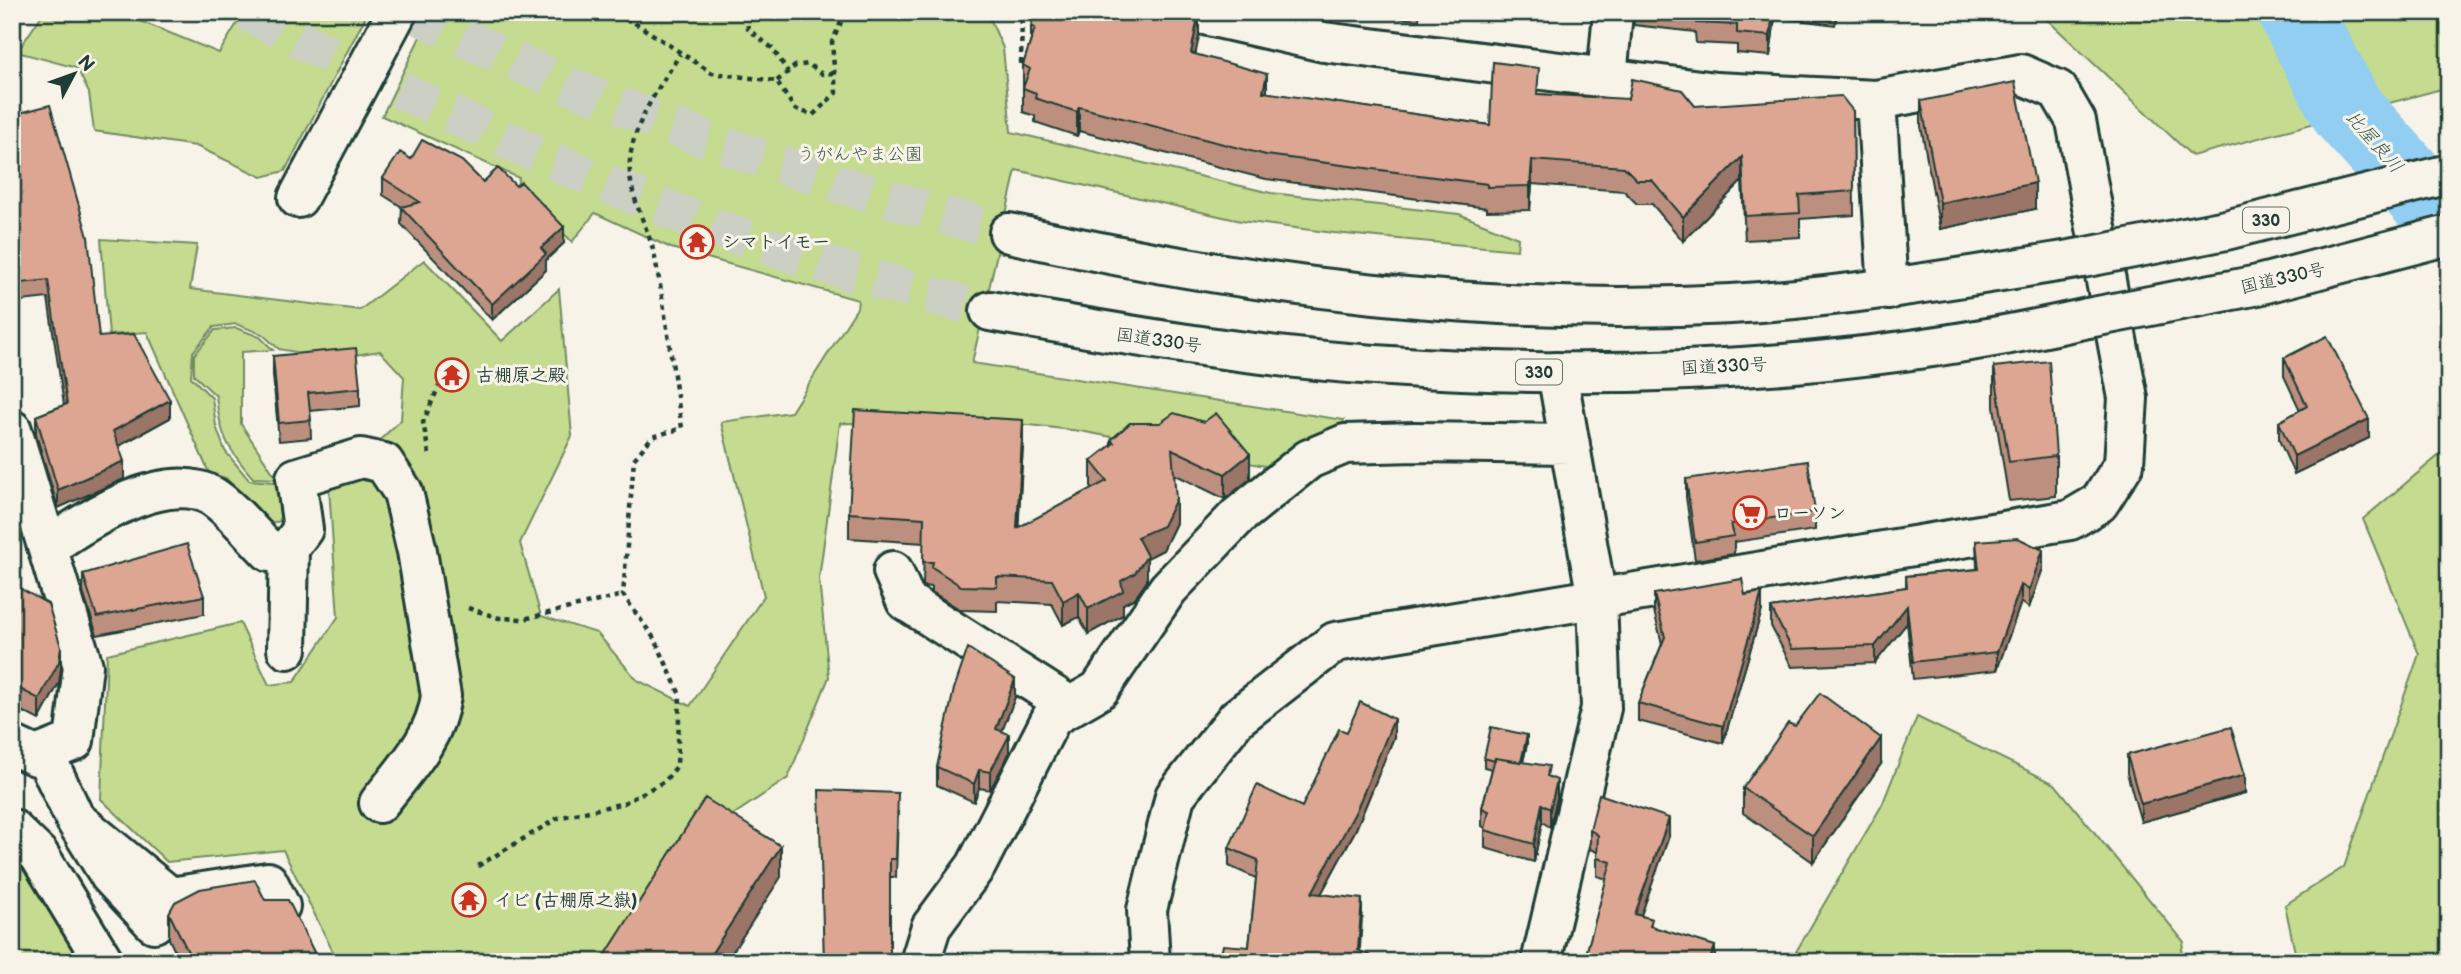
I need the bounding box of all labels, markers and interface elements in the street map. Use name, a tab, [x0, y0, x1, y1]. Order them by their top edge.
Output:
north arrow	[38, 38, 108, 108]
text: N	[72, 51, 99, 77]
water label: 比屋良川	[2340, 106, 2407, 178]
park label: うがんやま公園	[797, 144, 923, 165]
road number: 330	[2243, 208, 2289, 232]
temple icon: シマトイモー	[678, 223, 716, 261]
place label: シマトイモー	[722, 232, 830, 253]
street label: 国道330号	[2238, 259, 2328, 298]
street label: 国道330号	[1115, 324, 1203, 357]
street label: 国道330号	[1680, 354, 1768, 379]
temple icon: 古棚原之殿	[433, 356, 471, 394]
road number: 330	[1516, 360, 1562, 384]
place label: 古棚原之殿	[476, 365, 566, 386]
supermarket icon: ローソン	[1731, 494, 1769, 532]
place label: ローソン	[1774, 503, 1846, 524]
temple icon: イビ (古棚原之嶽)	[450, 881, 488, 919]
place label: イビ (古棚原之嶽)	[494, 890, 638, 911]

